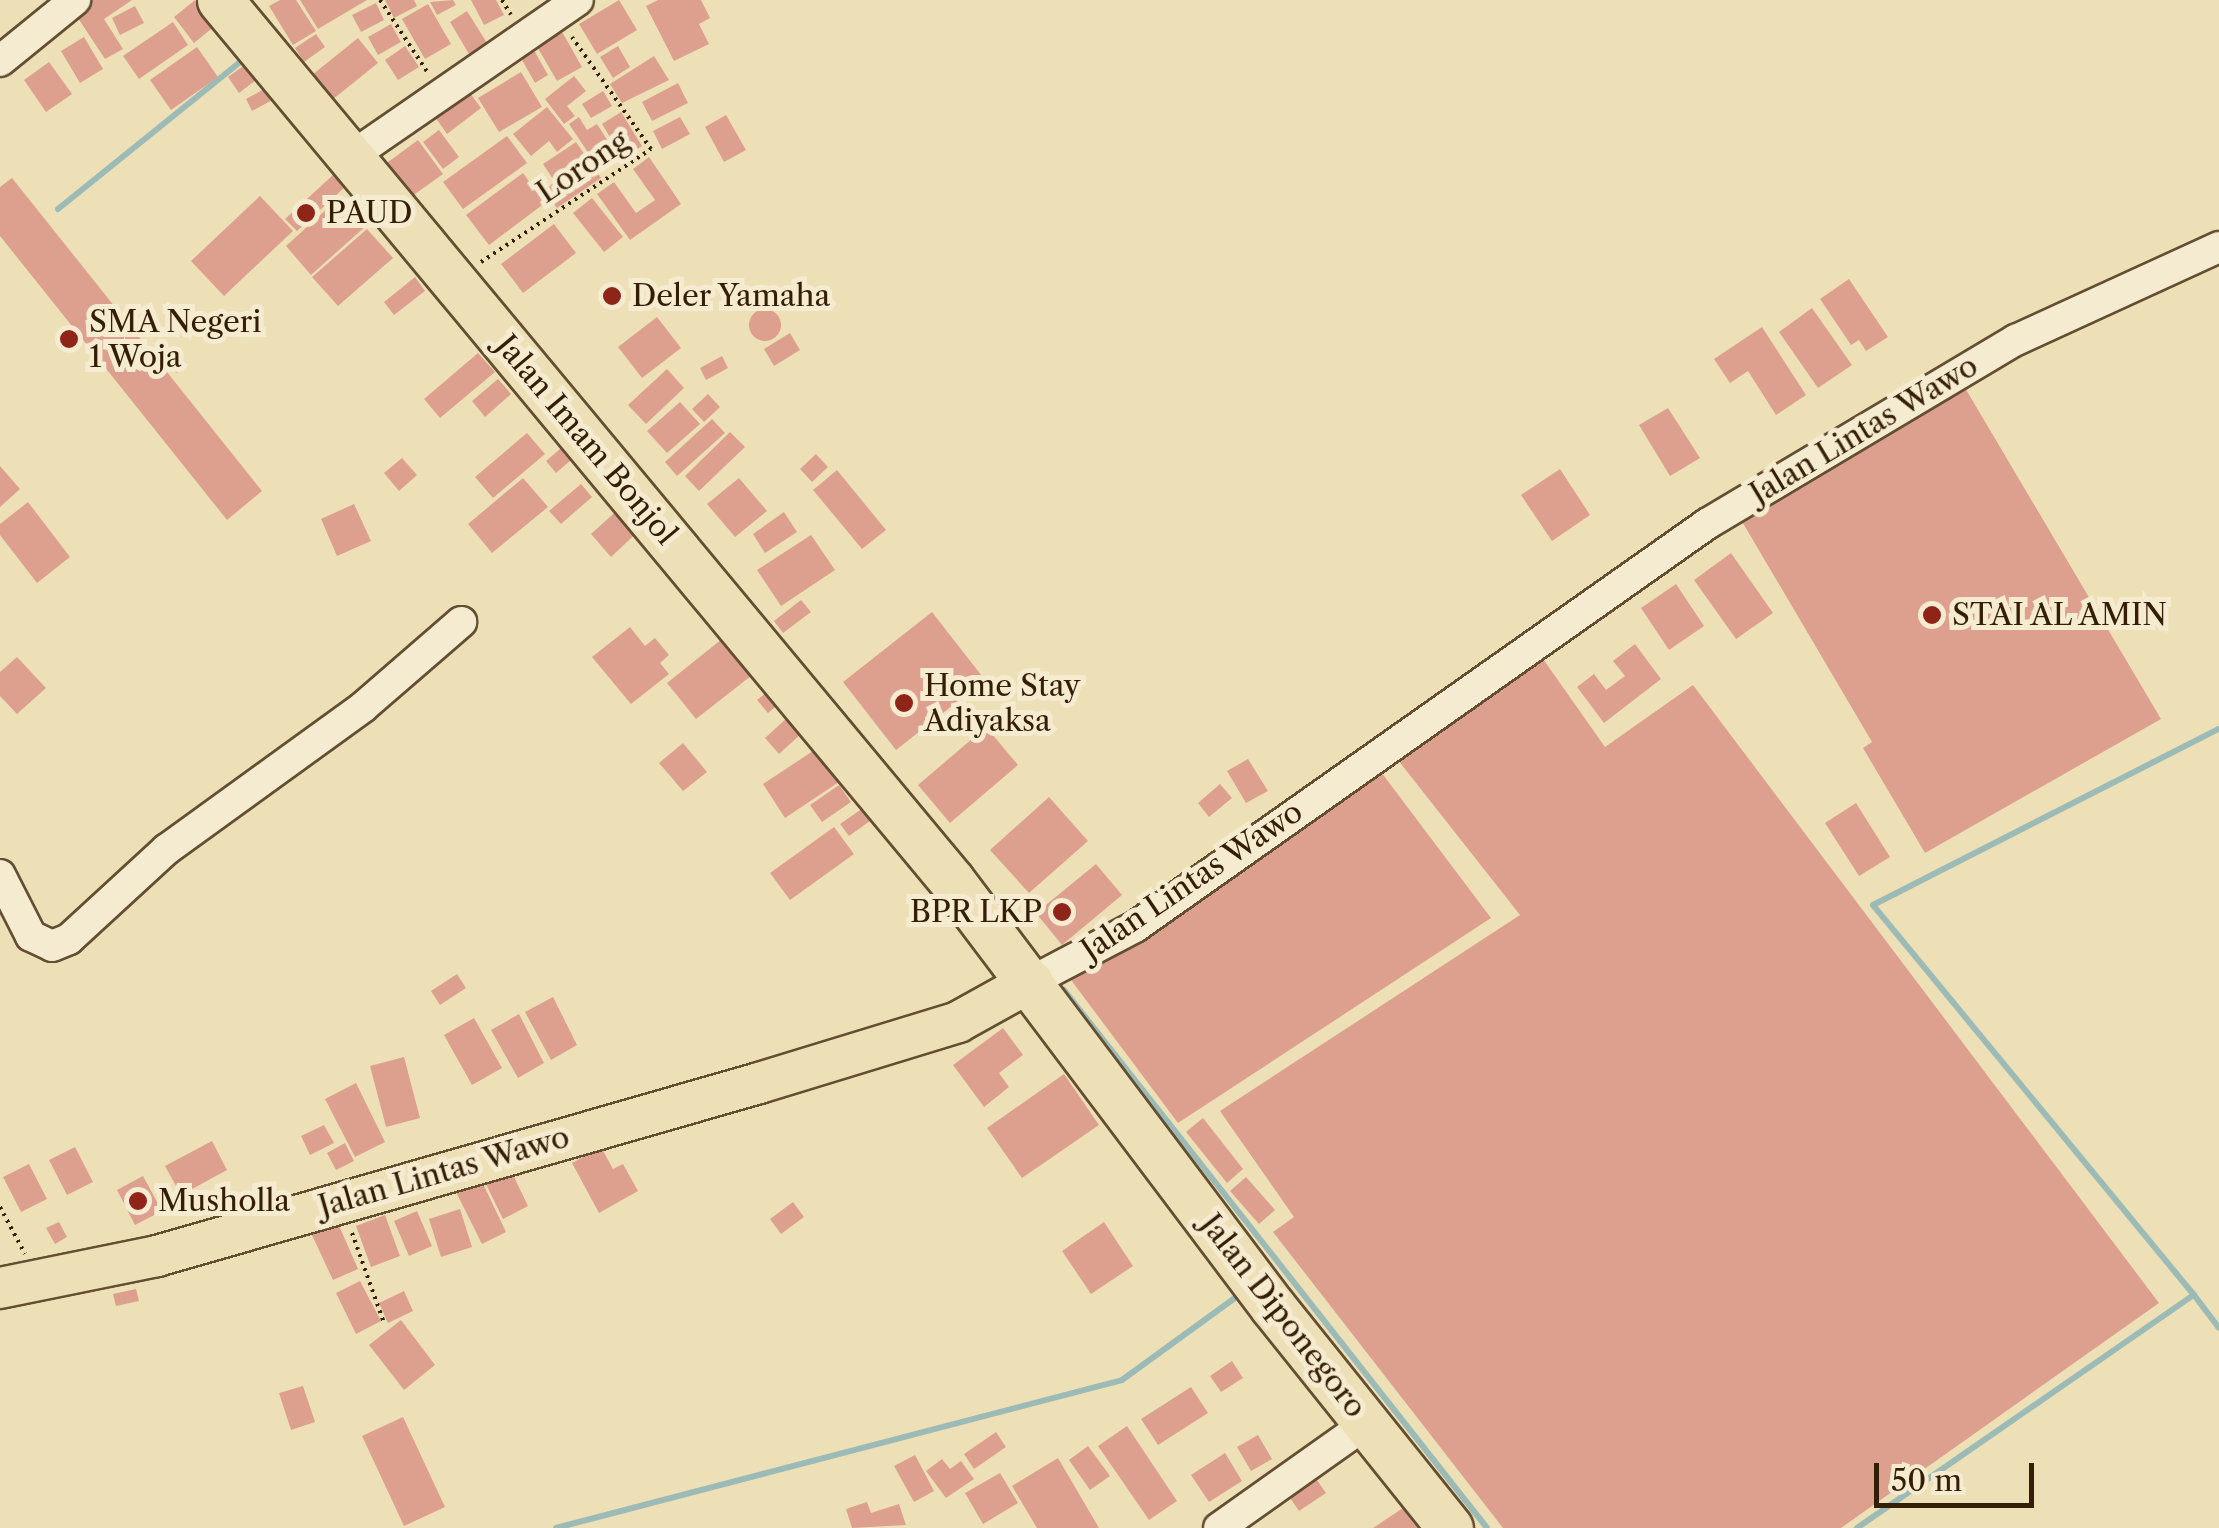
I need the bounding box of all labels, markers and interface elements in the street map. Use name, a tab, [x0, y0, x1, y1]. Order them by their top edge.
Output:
street label: Lorong	[530, 123, 636, 211]
place label: PAUD	[326, 195, 413, 231]
marker: PAUD	[295, 202, 317, 224]
place label: Deler Yamaha	[632, 278, 832, 314]
marker: Deler Yamaha	[601, 285, 623, 307]
place label: SMA Negeri 1 Woja	[89, 304, 263, 374]
marker: SMA Negeri 1 Woja	[58, 328, 80, 350]
street label: Jalan Imam Bonjol	[488, 328, 684, 552]
street label: Jalan Lintas Wawo	[1743, 348, 1985, 512]
place label: STAI AL AMIN	[1952, 597, 2170, 633]
marker: STAI AL AMIN	[1921, 604, 1943, 626]
place label: Home Stay Adiyaksa	[924, 668, 1080, 738]
marker: Home Stay Adiyaksa	[893, 692, 915, 714]
street label: Jalan Lintas Wawo	[1074, 793, 1310, 969]
place label: BPR LKP	[909, 894, 1042, 930]
marker: BPR LKP	[1051, 901, 1073, 923]
street label: Jalan Lintas Wawo	[314, 1119, 574, 1225]
place label: Musholla	[158, 1183, 290, 1219]
marker: Musholla	[127, 1190, 149, 1212]
street label: Jalan Diponegoro	[1192, 1207, 1374, 1425]
scale bar	[1879, 1443, 2039, 1505]
text: 50 m	[1891, 1462, 1962, 1499]

